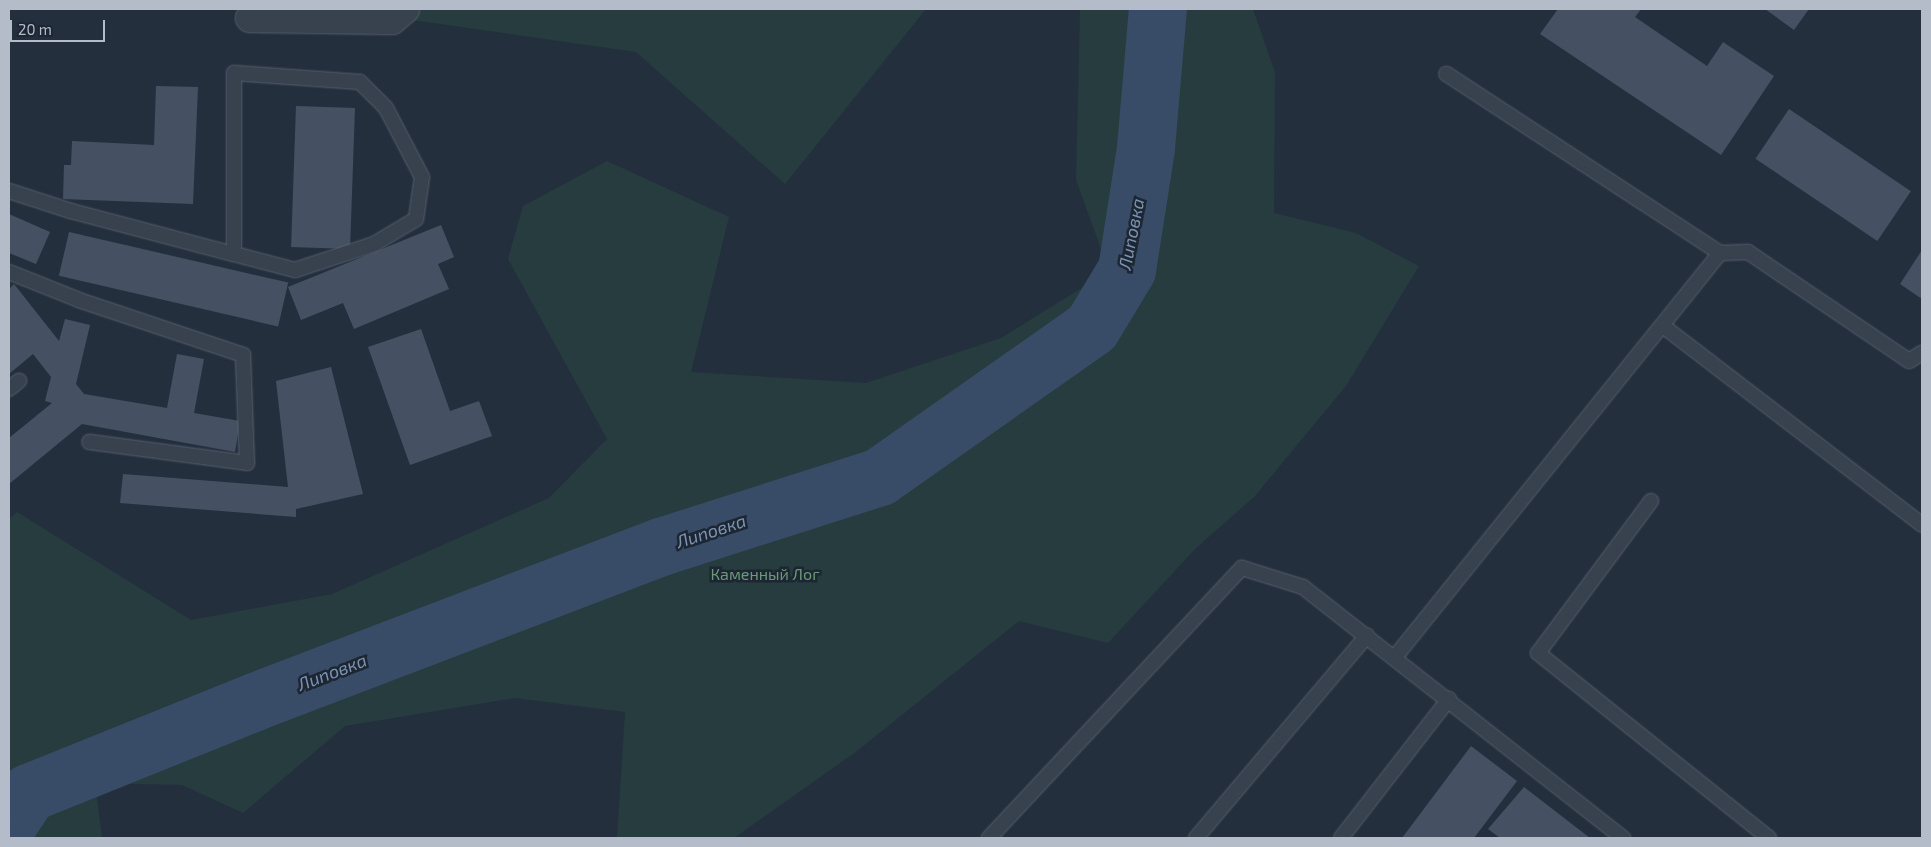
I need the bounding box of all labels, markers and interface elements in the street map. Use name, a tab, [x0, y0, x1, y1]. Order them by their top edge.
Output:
scale bar	[12, 10, 108, 42]
text: 20 m	[18, 20, 52, 38]
water label: Липовка	[1113, 196, 1149, 272]
water label: Липовка	[673, 510, 749, 552]
park label: Каменный Лог	[710, 564, 820, 584]
water label: Липовка	[294, 649, 370, 695]

